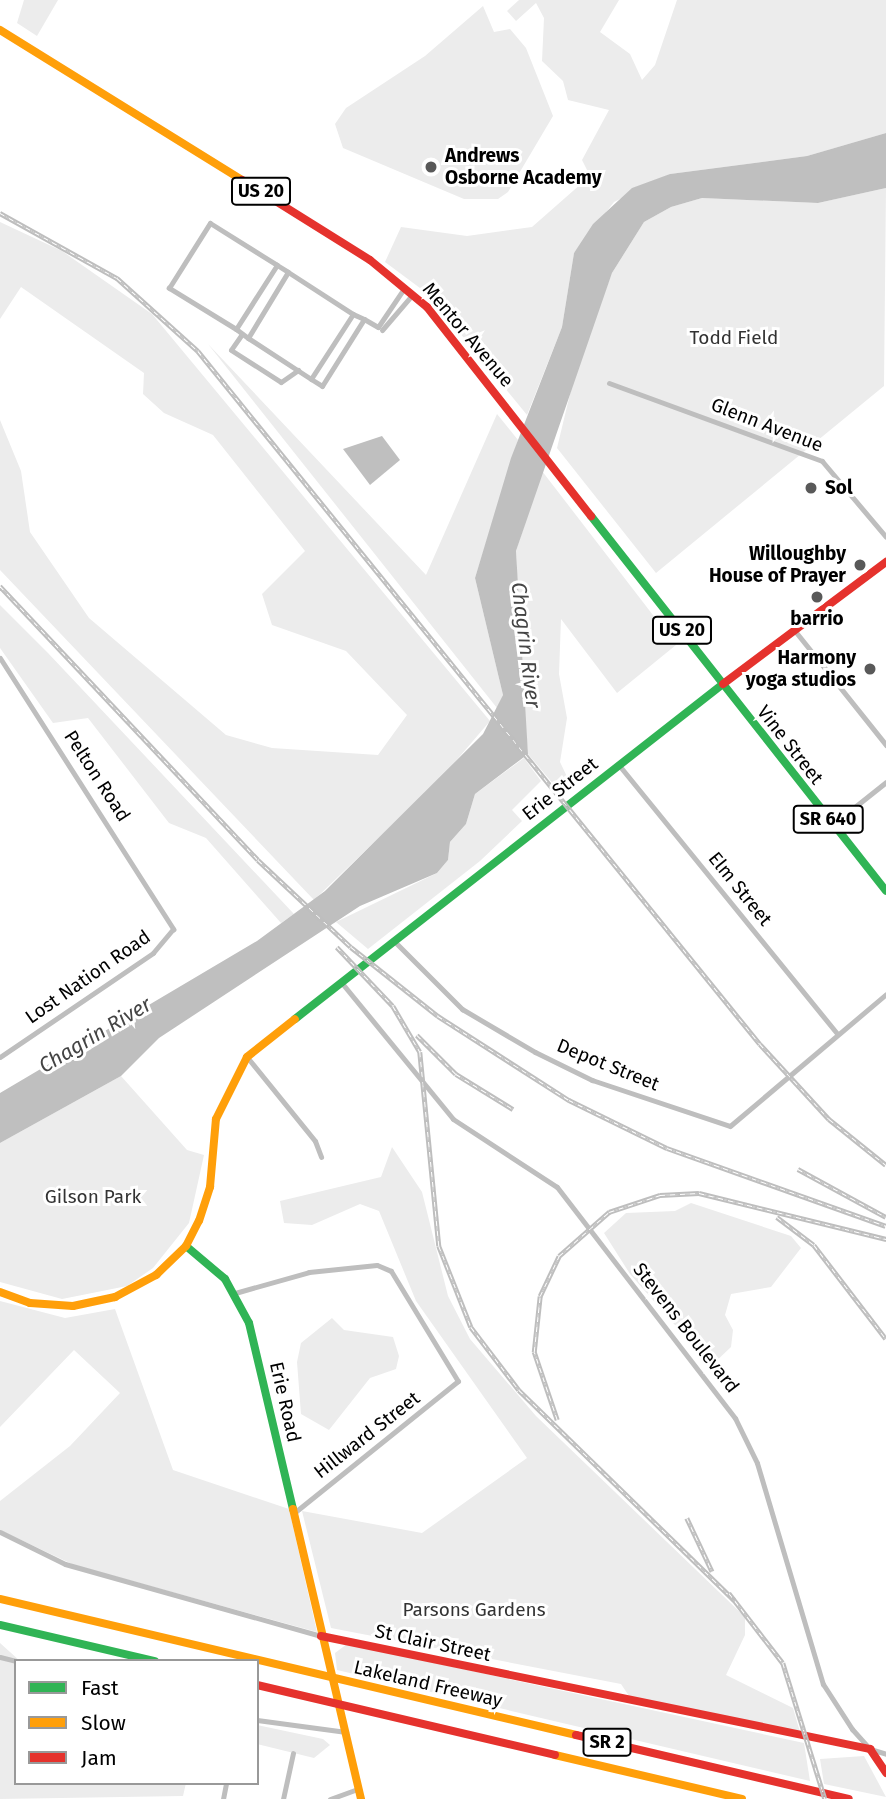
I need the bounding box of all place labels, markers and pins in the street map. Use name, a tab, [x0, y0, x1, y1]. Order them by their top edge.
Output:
place label: Andrews Osborne Academy	[445, 145, 602, 189]
marker: Andrews Osborne Academy	[423, 159, 439, 175]
place label: Sol	[825, 477, 853, 499]
marker: Sol	[803, 480, 819, 496]
place label: Willoughby House of Prayer	[709, 543, 846, 587]
marker: Willoughby House of Prayer	[852, 557, 868, 573]
marker: barrio	[809, 589, 825, 605]
place label: barrio	[790, 608, 844, 630]
place label: Harmony yoga studios	[746, 647, 856, 691]
marker: Harmony yoga studios	[862, 661, 878, 677]

